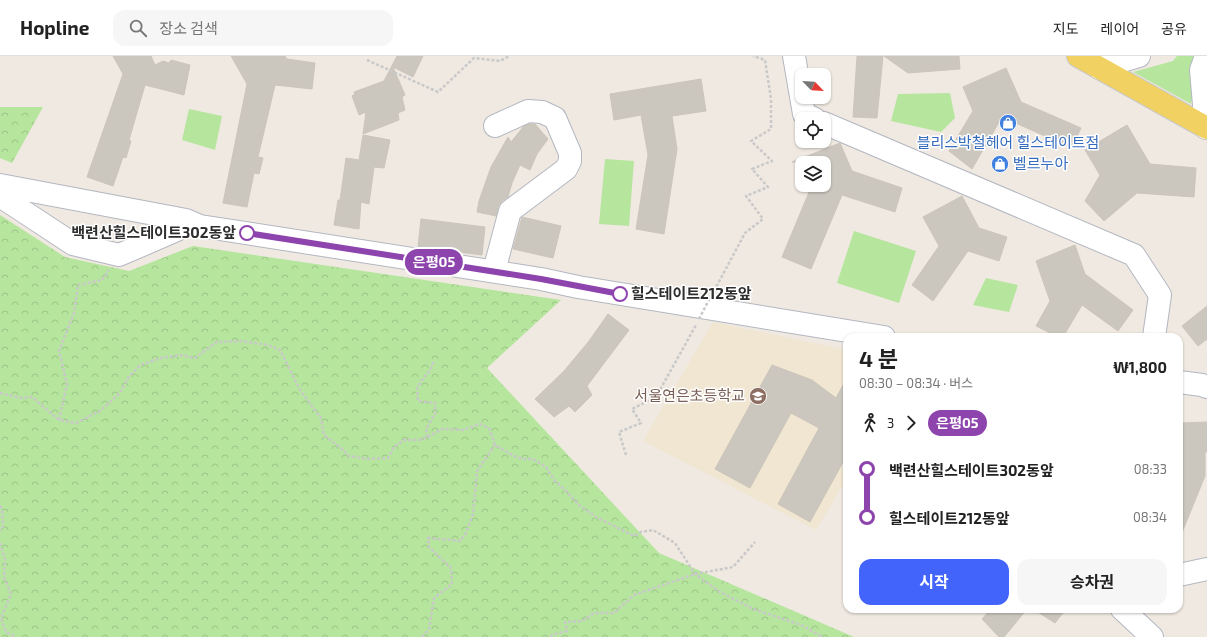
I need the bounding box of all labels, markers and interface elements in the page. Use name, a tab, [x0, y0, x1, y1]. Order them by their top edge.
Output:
search box	[113, 10, 393, 46]
text: Hopline	[20, 16, 89, 39]
icon: search	[127, 17, 149, 39]
text: 장소 검색	[159, 19, 218, 37]
text: 지도	[1053, 20, 1079, 37]
text: 레이어	[1101, 20, 1139, 37]
text: 공유	[1161, 20, 1187, 37]
north arrow	[795, 68, 831, 104]
map controls	[795, 68, 831, 192]
button: locate	[795, 112, 831, 148]
shop icon: 블리스박철헤어 힐스테이트점	[998, 113, 1018, 133]
place label: 블리스박철헤어 힐스테이트점	[917, 133, 1099, 151]
shop icon: 벨르누아	[990, 154, 1010, 174]
place label: 벨르누아	[1013, 154, 1068, 172]
button: layers	[795, 156, 831, 192]
place label: 백련산힐스테이트302동앞	[71, 223, 236, 241]
marker: 백련산힐스테이트302동앞	[239, 225, 255, 241]
line badge: 은평05	[406, 249, 462, 275]
text: 은평05	[413, 253, 455, 270]
place label: 힐스테이트212동앞	[631, 284, 752, 302]
marker: 힐스테이트212동앞	[612, 286, 628, 302]
text: 4 분	[859, 345, 898, 371]
text: ₩1,800	[1113, 358, 1167, 376]
text: 08:30 – 08:34 · 버스	[859, 375, 973, 391]
place label: 서울연은초등학교	[635, 386, 745, 404]
school or university icon: 서울연은초등학교	[748, 386, 768, 406]
icon: walk	[859, 412, 881, 434]
icon: forward	[900, 412, 922, 434]
text: 은평05	[936, 414, 979, 431]
text: 3	[887, 415, 894, 431]
text: 백련산힐스테이트302동앞	[889, 461, 1054, 479]
text: 08:33	[1134, 461, 1167, 477]
text: 힐스테이트212동앞	[889, 509, 1010, 527]
text: 08:34	[1133, 509, 1167, 525]
button: 시작	[859, 559, 1009, 605]
button: 승차권	[1017, 559, 1167, 605]

